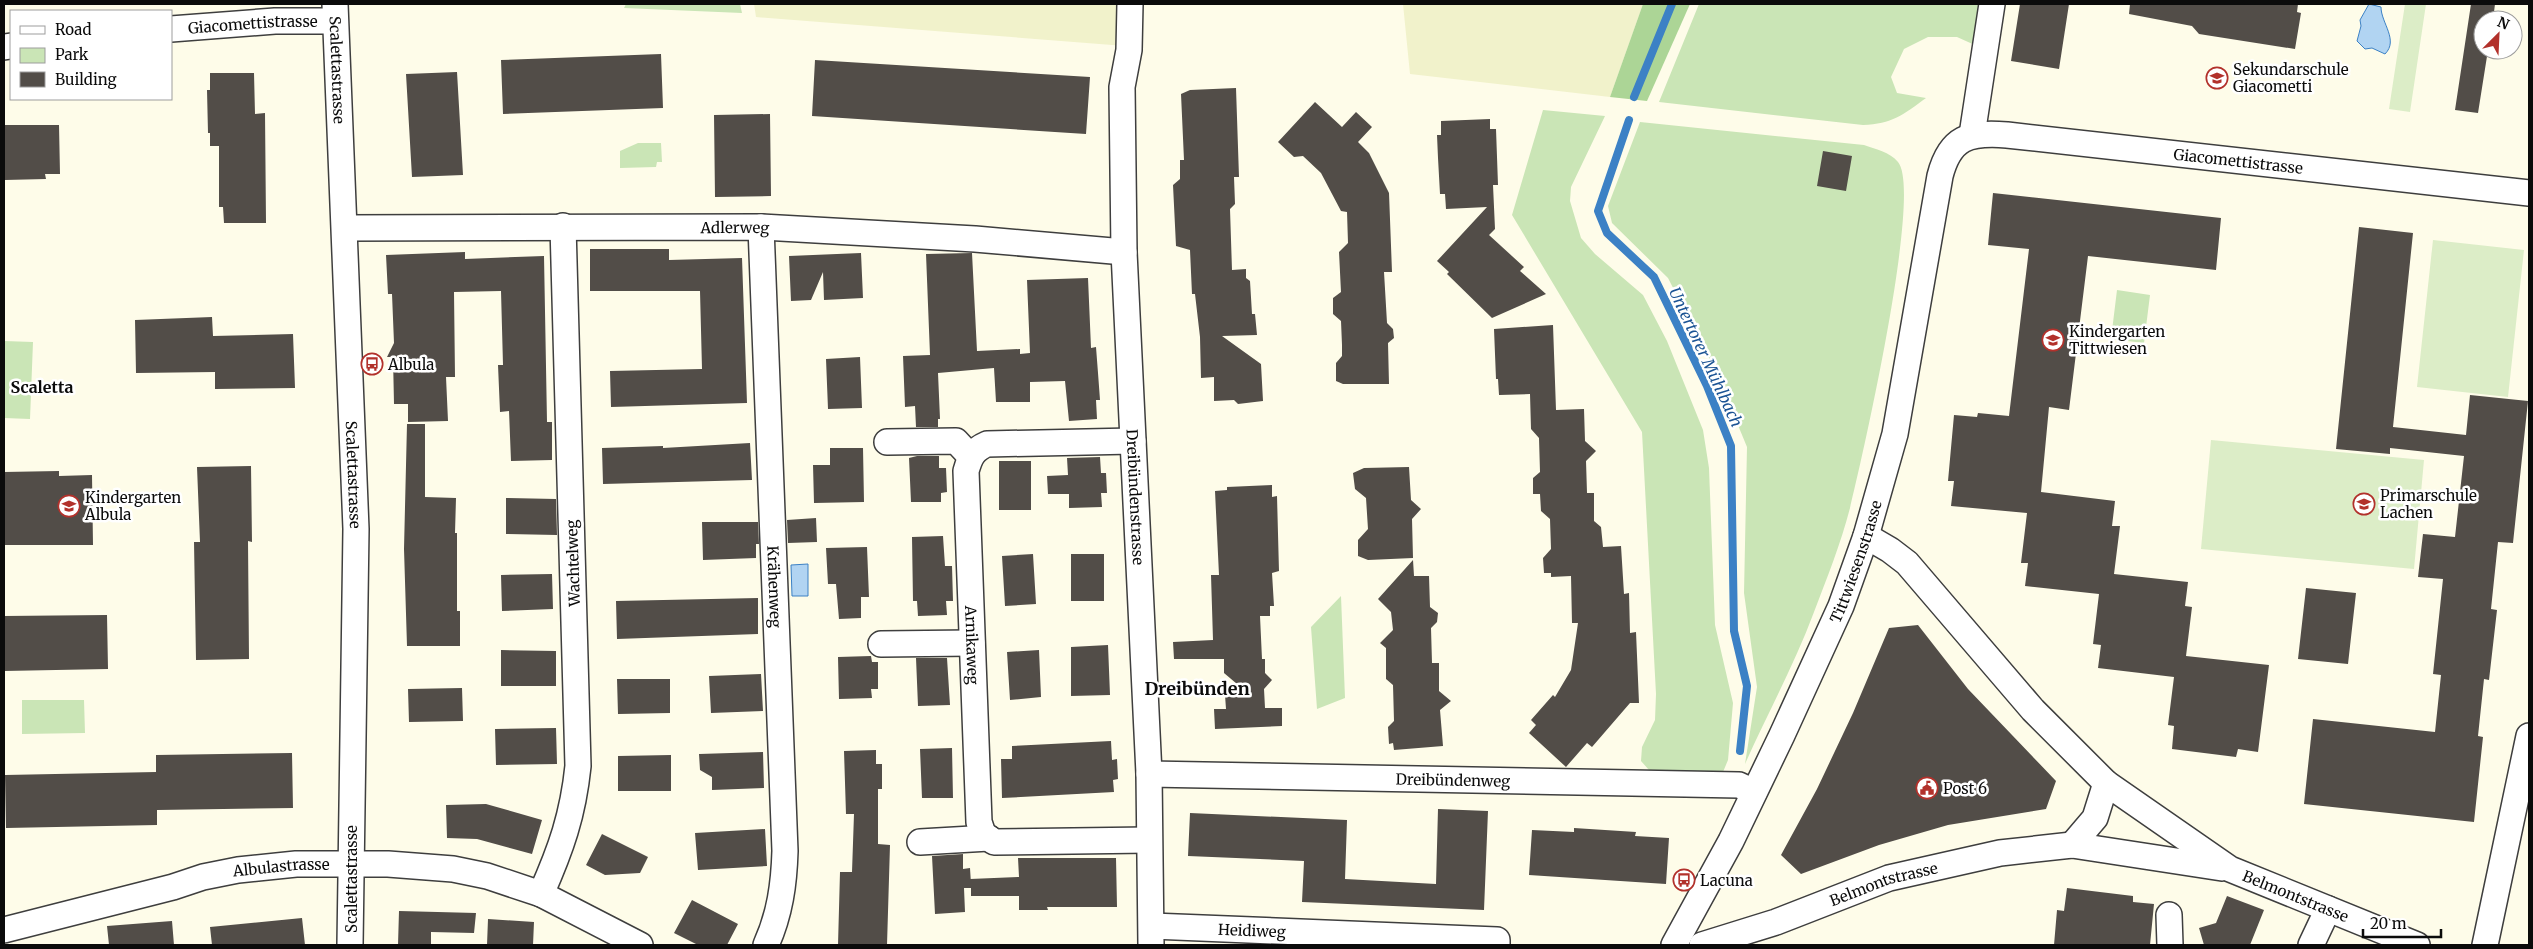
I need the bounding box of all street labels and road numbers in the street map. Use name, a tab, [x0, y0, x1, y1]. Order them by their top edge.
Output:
street label: Giacomettistrasse	[187, 12, 318, 37]
street label: Scalettastrasse	[326, 16, 349, 124]
street label: Giacomettistrasse	[2173, 144, 2304, 177]
street label: Adlerweg	[700, 217, 770, 237]
street label: Scalettastrasse	[342, 420, 365, 529]
street label: Dreibündenstrasse	[1123, 429, 1148, 566]
street label: Tittwiesenstrasse	[1825, 498, 1885, 626]
street label: Wachtelweg	[562, 519, 584, 608]
street label: Krähenweg	[764, 545, 786, 628]
street label: Arnikaweg	[961, 604, 983, 685]
street label: Dreibündenweg	[1395, 769, 1511, 790]
street label: Scalettastrasse	[342, 825, 361, 933]
street label: Albulastrasse	[231, 854, 330, 880]
street label: Belmontstrasse	[1827, 858, 1940, 910]
street label: Belmontstrasse	[2240, 866, 2352, 926]
street label: Heidiweg	[1218, 919, 1286, 941]

